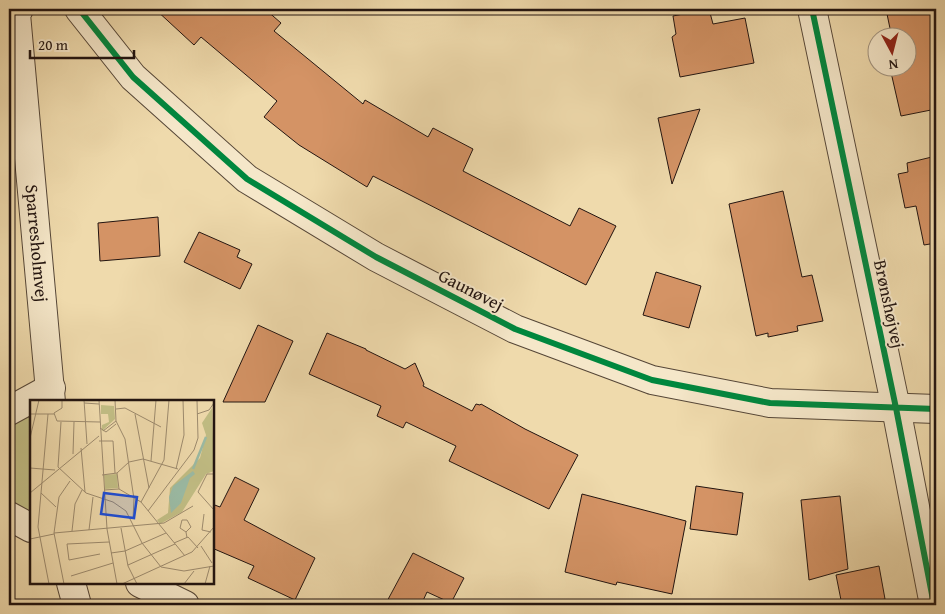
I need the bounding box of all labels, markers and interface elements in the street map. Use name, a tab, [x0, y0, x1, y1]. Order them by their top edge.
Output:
scale bar	[30, 28, 134, 60]
north arrow	[868, 28, 918, 78]
text: 20 m	[38, 34, 69, 55]
text: N	[887, 54, 899, 75]
street label: Sparresholmvej	[18, 183, 56, 303]
street label: Brønshøjvej	[867, 257, 912, 351]
street label: Gaunøvej	[434, 262, 509, 317]
inset map	[30, 400, 214, 584]

